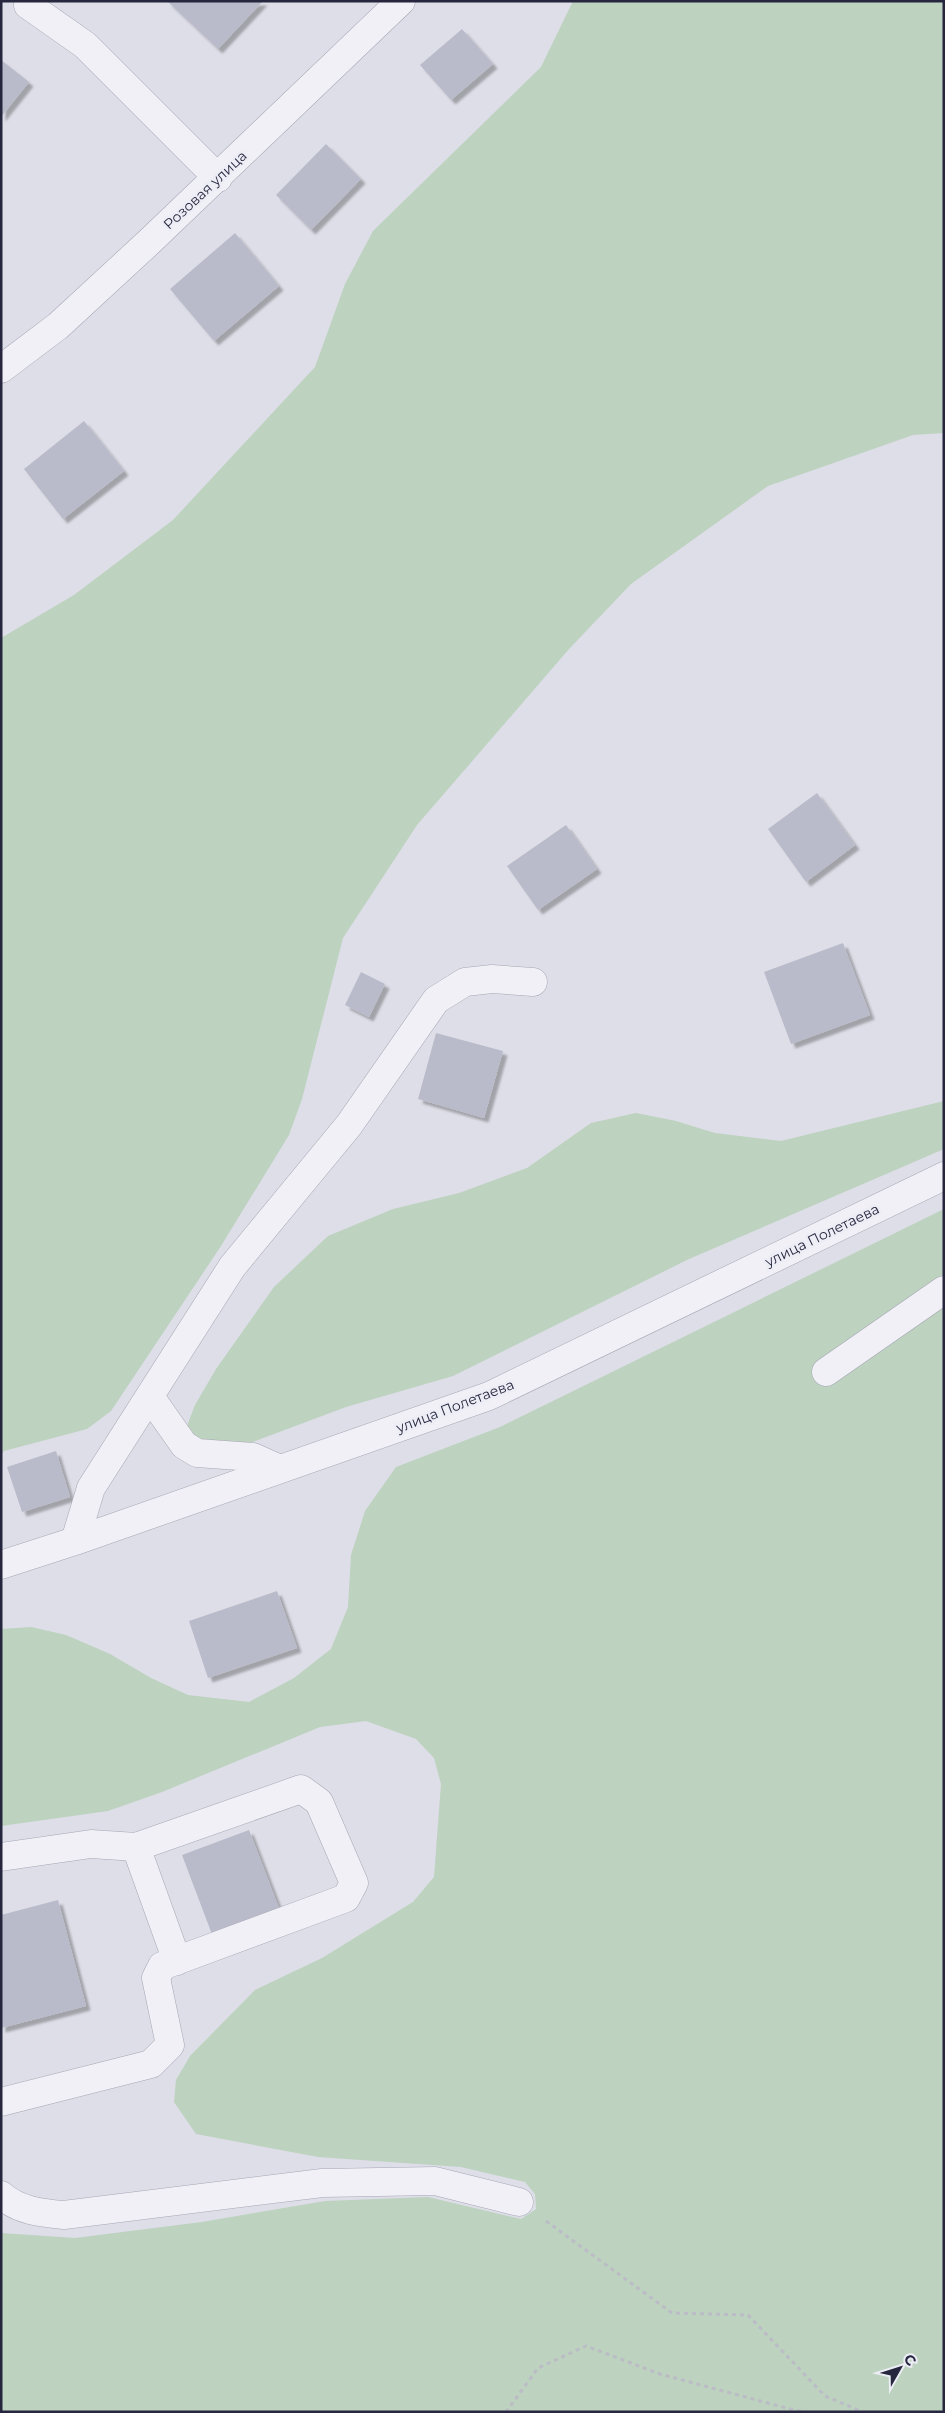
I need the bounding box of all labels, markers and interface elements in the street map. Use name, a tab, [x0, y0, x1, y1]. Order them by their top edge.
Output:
street label: Розовая улица	[160, 147, 250, 233]
street label: улица Полетаева	[761, 1199, 882, 1271]
street label: улица Полетаева	[392, 1375, 517, 1437]
north arrow	[875, 2343, 925, 2393]
text: С	[900, 2350, 920, 2369]

